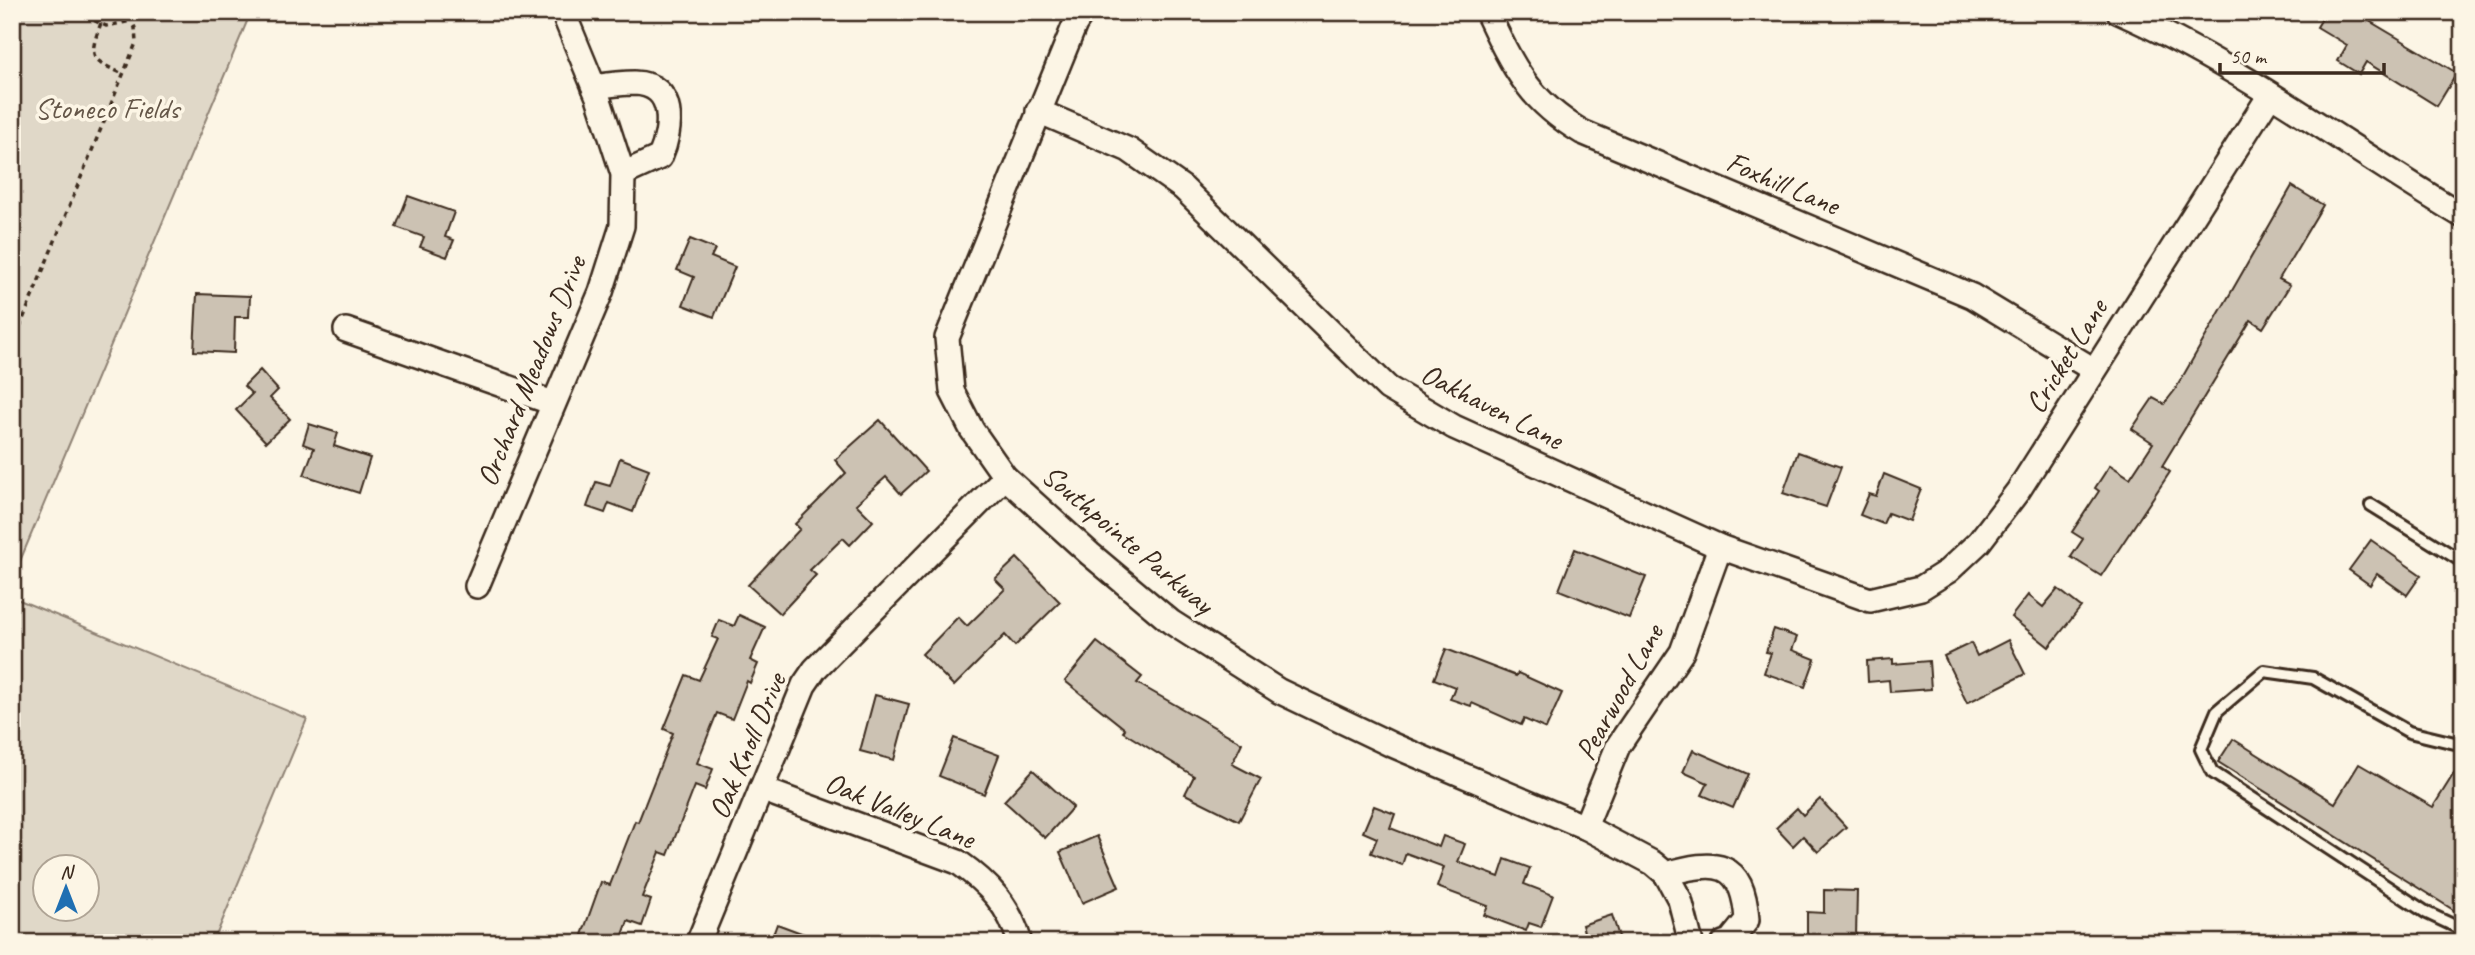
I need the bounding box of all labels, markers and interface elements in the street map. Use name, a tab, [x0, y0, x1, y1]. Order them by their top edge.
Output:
scale bar	[2220, 32, 2384, 76]
text: 50 m	[2230, 43, 2268, 69]
park label: Stoneco Fields	[35, 89, 182, 127]
street label: Foxhill Lane	[1721, 142, 1847, 225]
street label: Orchard Meadows Drive	[468, 248, 595, 492]
street label: Cricket Lane	[2016, 290, 2117, 420]
street label: Oakhaven Lane	[1415, 354, 1571, 459]
street label: Southpointe Parkway	[1034, 456, 1224, 624]
street label: Pearwood Lane	[1566, 615, 1673, 767]
street label: Oak Knoll Drive	[699, 665, 796, 825]
street label: Oak Valley Lane	[820, 763, 982, 858]
north arrow	[32, 853, 102, 923]
text: N	[60, 860, 75, 884]

